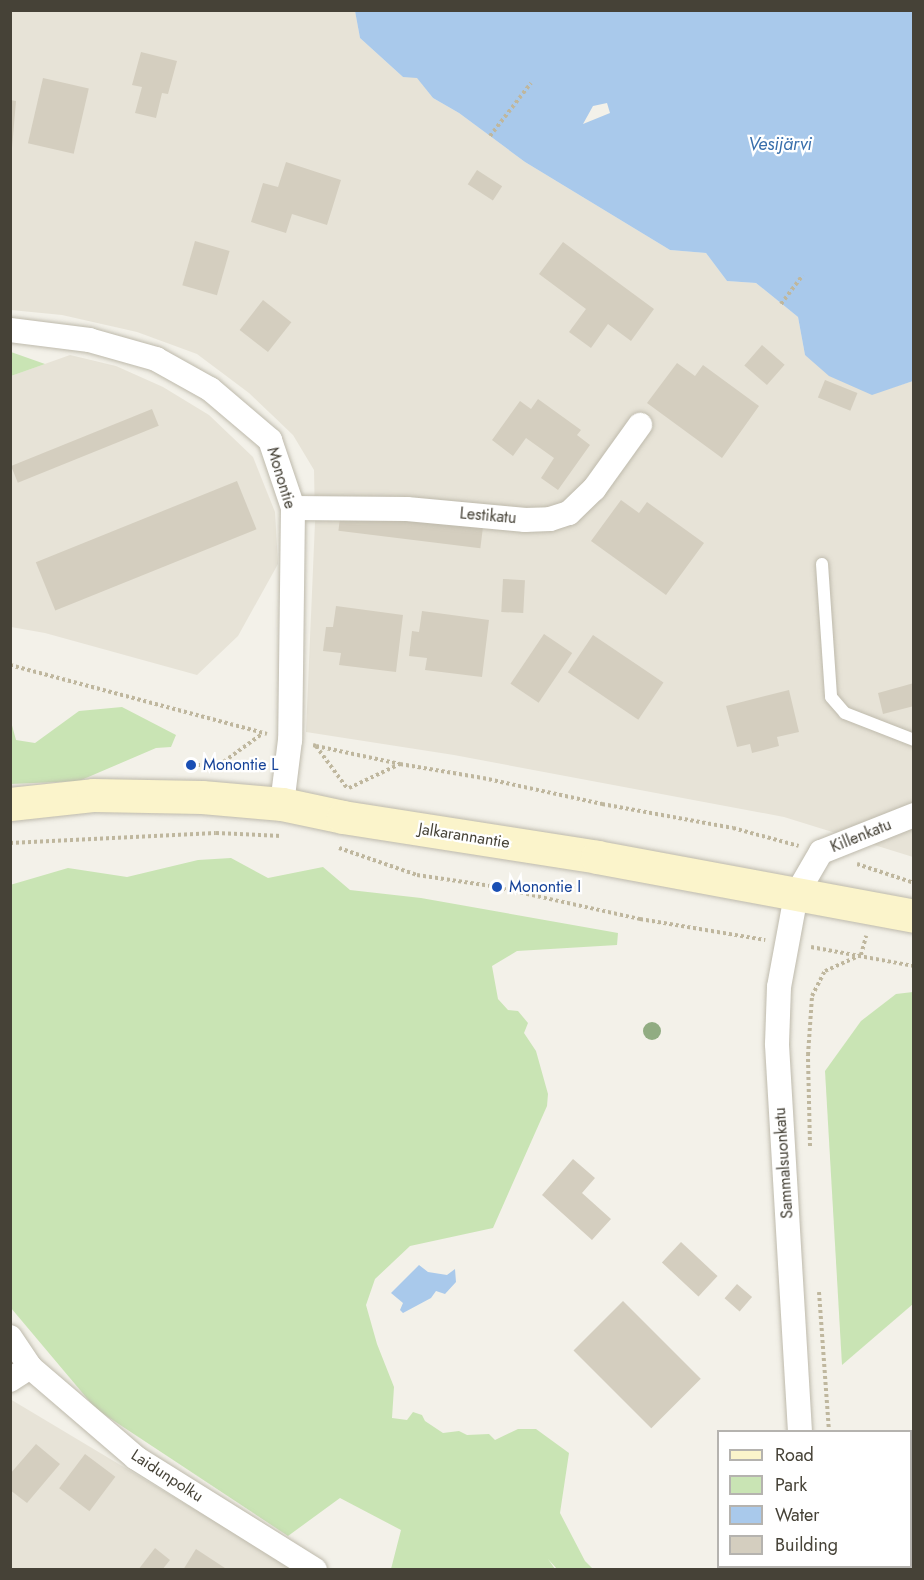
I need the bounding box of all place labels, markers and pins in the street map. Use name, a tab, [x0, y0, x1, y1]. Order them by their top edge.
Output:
place label: Monontie L	[203, 755, 278, 775]
marker: Monontie L	[184, 758, 198, 772]
place label: Monontie I	[509, 877, 581, 897]
marker: Monontie I	[490, 880, 504, 894]

